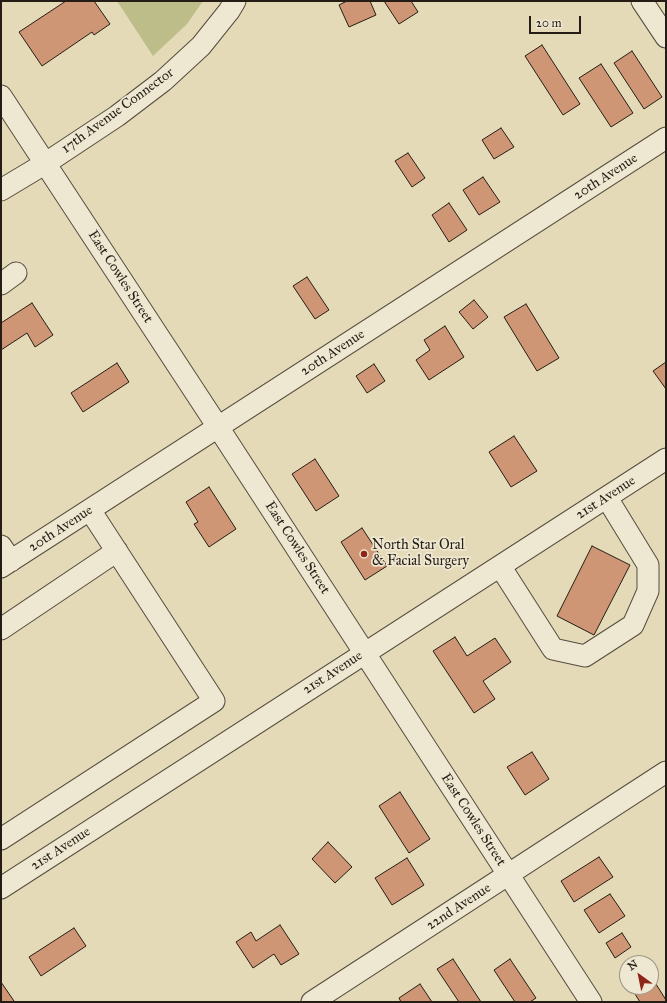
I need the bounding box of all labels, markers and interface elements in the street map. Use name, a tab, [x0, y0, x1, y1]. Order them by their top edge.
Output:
scale bar	[531, 8, 583, 34]
text: 20 m	[536, 16, 562, 30]
street label: 17th Avenue Connector	[59, 65, 177, 157]
street label: 20th Avenue	[571, 150, 641, 204]
street label: East Cowles Street	[84, 227, 156, 327]
street label: 20th Avenue	[298, 326, 368, 380]
street label: 21st Avenue	[573, 473, 639, 523]
street label: East Cowles Street	[261, 498, 333, 598]
street label: 20th Avenue	[26, 502, 96, 556]
place label: North Star Oral & Facial Surgery	[372, 538, 469, 570]
marker: North Star Oral & Facial Surgery	[359, 549, 369, 559]
street label: 21st Avenue	[300, 648, 366, 698]
street label: East Cowles Street	[437, 770, 509, 870]
street label: 21st Avenue	[28, 824, 94, 874]
street label: 22nd Avenue	[424, 880, 494, 934]
north arrow	[619, 955, 659, 995]
text: N	[625, 957, 640, 973]

